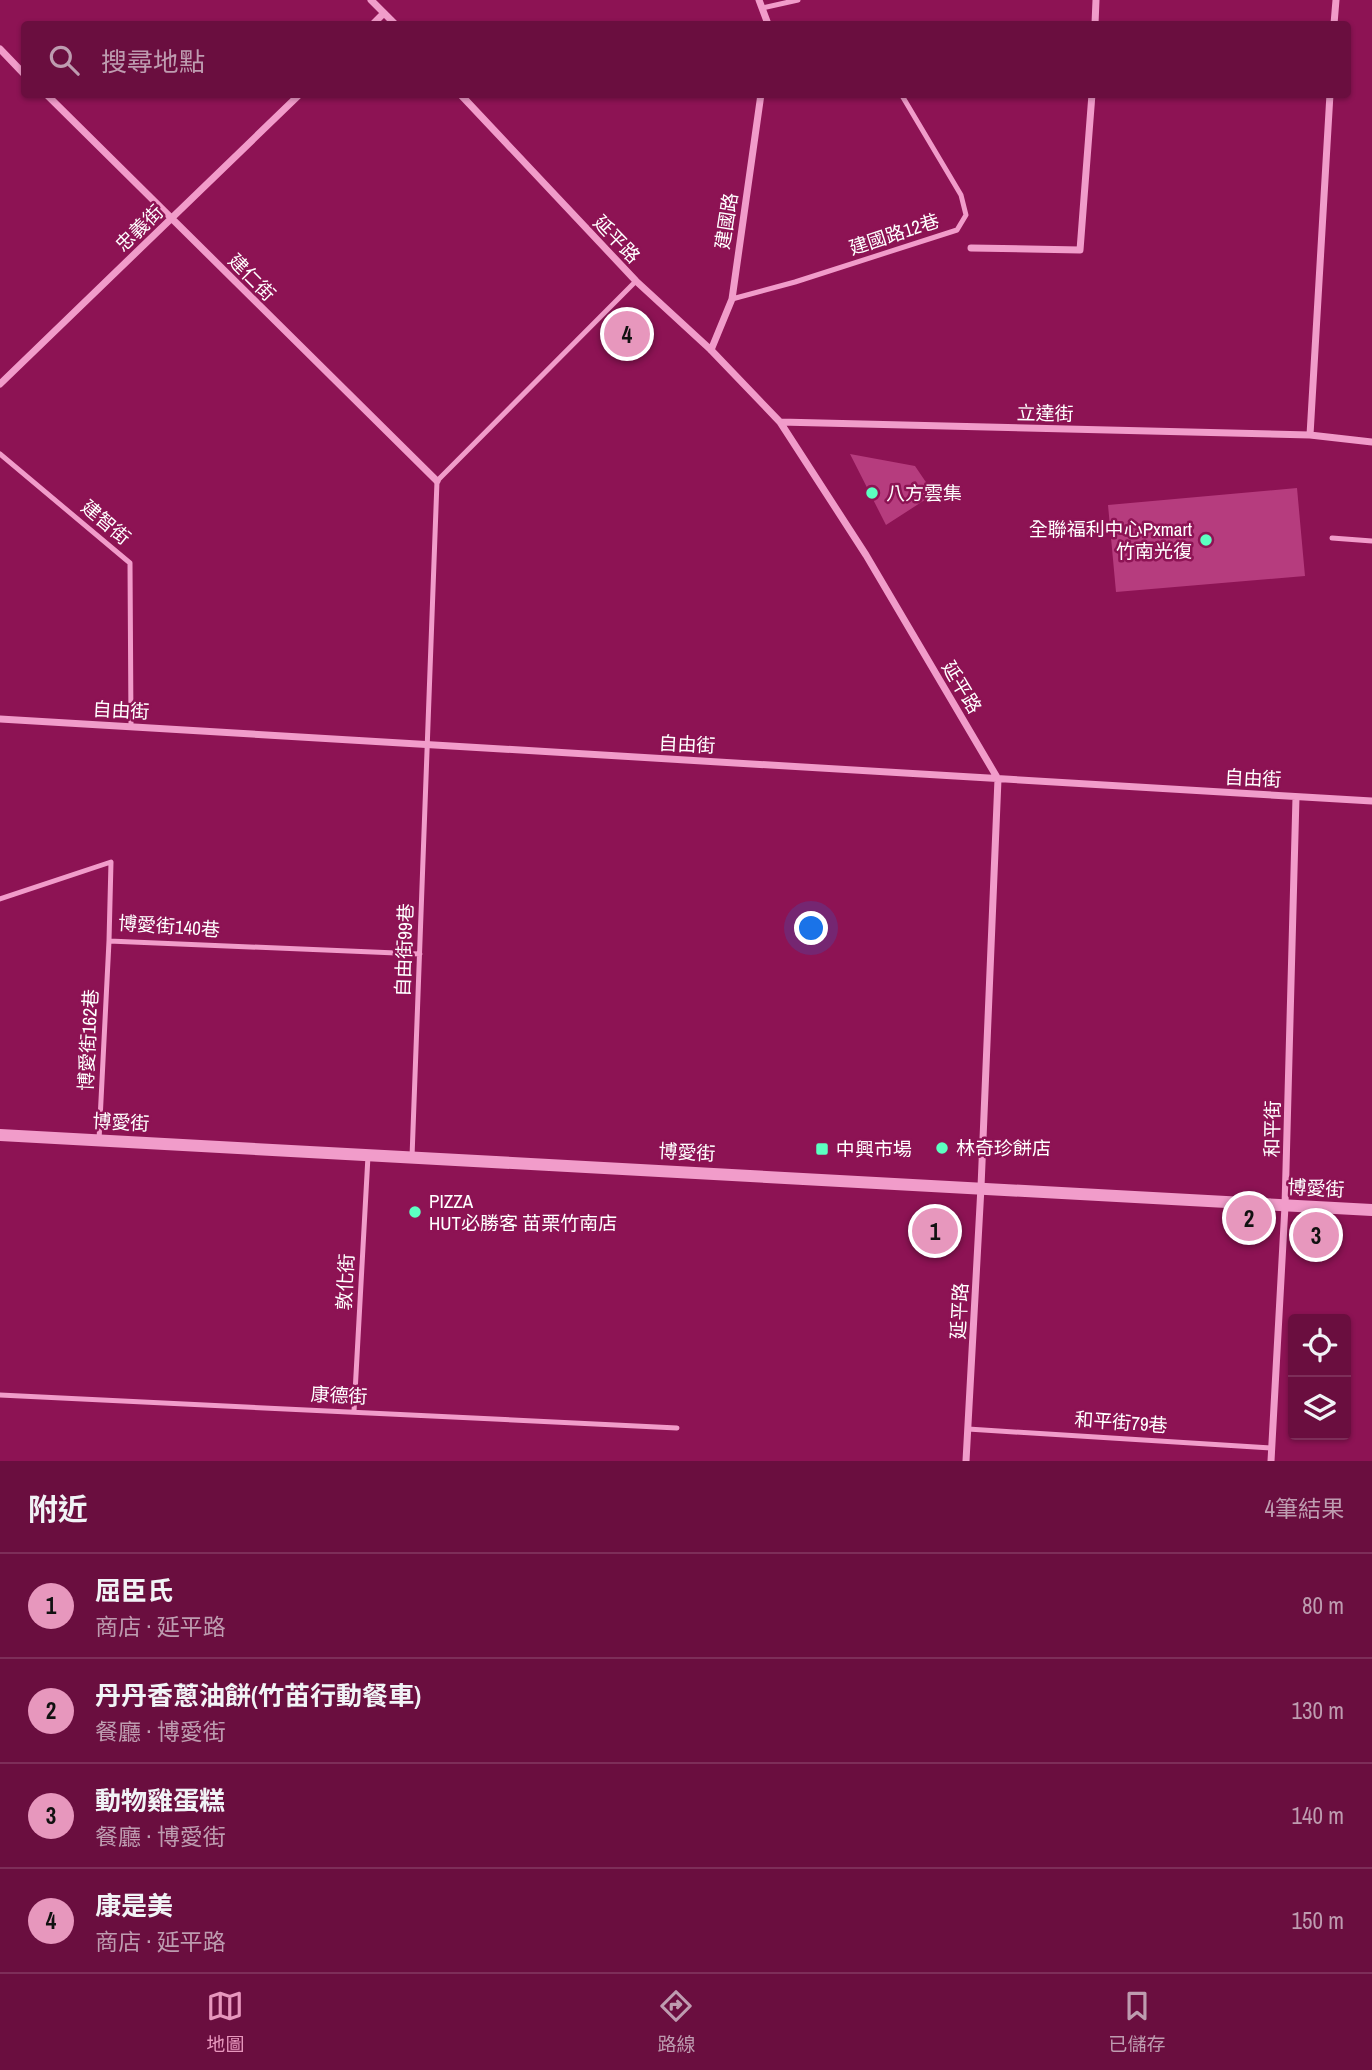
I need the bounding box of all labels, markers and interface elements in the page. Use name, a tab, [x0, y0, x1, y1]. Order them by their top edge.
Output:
search box	[21, 21, 1351, 98]
icon: search	[45, 41, 83, 79]
text: 搜尋地點	[101, 44, 205, 79]
street label: 建國路	[709, 191, 743, 251]
street label: 忠義街	[109, 199, 169, 257]
street label: 建國路12巷	[846, 207, 942, 261]
street label: 延平路	[588, 209, 646, 269]
street label: 建仁街	[223, 248, 281, 306]
pin: 4	[604, 308, 650, 360]
street label: 立達街	[1016, 400, 1074, 426]
place label: 八方雲集	[886, 480, 962, 506]
marker: 八方雲集	[864, 485, 880, 501]
street label: 建智街	[76, 494, 136, 550]
place label: 全聯福利中心Pxmart 竹南光復	[1029, 516, 1193, 564]
marker: 全聯福利中心Pxmart 竹南光復	[1198, 532, 1214, 548]
street label: 延平路	[936, 656, 988, 718]
street label: 自由街	[92, 696, 150, 724]
street label: 自由街	[658, 730, 716, 758]
street label: 自由街	[1224, 764, 1282, 792]
street label: 自由街99巷	[389, 903, 419, 997]
street label: 博愛街140巷	[117, 909, 221, 943]
your location	[794, 911, 828, 945]
street label: 博愛街162巷	[72, 988, 104, 1092]
street label: 和平街	[1259, 1100, 1285, 1158]
street label: 博愛街	[92, 1108, 150, 1136]
place label: 林奇珍餅店	[956, 1135, 1051, 1161]
place label: 中興市場	[836, 1136, 912, 1162]
street label: 博愛街	[658, 1138, 716, 1166]
marker: 林奇珍餅店	[934, 1140, 950, 1156]
marker: 中興市場	[814, 1141, 830, 1157]
street label: 博愛街	[1287, 1174, 1345, 1202]
place label: PIZZA HUT必勝客 苗栗竹南店	[429, 1188, 617, 1236]
pin: 2	[1226, 1192, 1272, 1244]
marker: PIZZA HUT必勝客 苗栗竹南店	[407, 1204, 423, 1220]
pin: 1	[912, 1205, 958, 1257]
pin: 3	[1293, 1209, 1339, 1261]
street label: 敦化街	[331, 1253, 359, 1311]
street label: 延平路	[945, 1282, 973, 1340]
map controls	[1288, 1314, 1351, 1440]
button: locate	[1288, 1314, 1351, 1377]
button: layers	[1288, 1377, 1351, 1440]
street label: 康德街	[310, 1381, 368, 1409]
street label: 和平街79巷	[1074, 1406, 1168, 1438]
text: 附近	[28, 1489, 88, 1529]
text: 4筆結果	[1265, 1493, 1344, 1524]
text: 屈臣氏	[95, 1573, 173, 1608]
text: 1	[46, 1590, 56, 1621]
text: 80 m	[1302, 1590, 1344, 1621]
text: 商店 · 延平路	[95, 1611, 226, 1642]
text: 丹丹香蔥油餅(竹苖行動餐車)	[95, 1678, 421, 1713]
text: 2	[46, 1695, 56, 1726]
text: 130 m	[1292, 1695, 1344, 1726]
text: 餐廳 · 博愛街	[95, 1716, 226, 1747]
text: 動物雞蛋糕	[95, 1783, 225, 1818]
text: 3	[46, 1800, 56, 1831]
text: 140 m	[1292, 1800, 1344, 1831]
text: 餐廳 · 博愛街	[95, 1821, 226, 1852]
text: 康是美	[95, 1888, 173, 1923]
text: 4	[46, 1905, 56, 1936]
text: 150 m	[1292, 1905, 1344, 1936]
text: 商店 · 延平路	[95, 1926, 226, 1957]
tab: 地圖	[206, 1987, 245, 2057]
tab: 路線	[657, 1987, 696, 2057]
tab: 已儲存	[1108, 1987, 1166, 2057]

